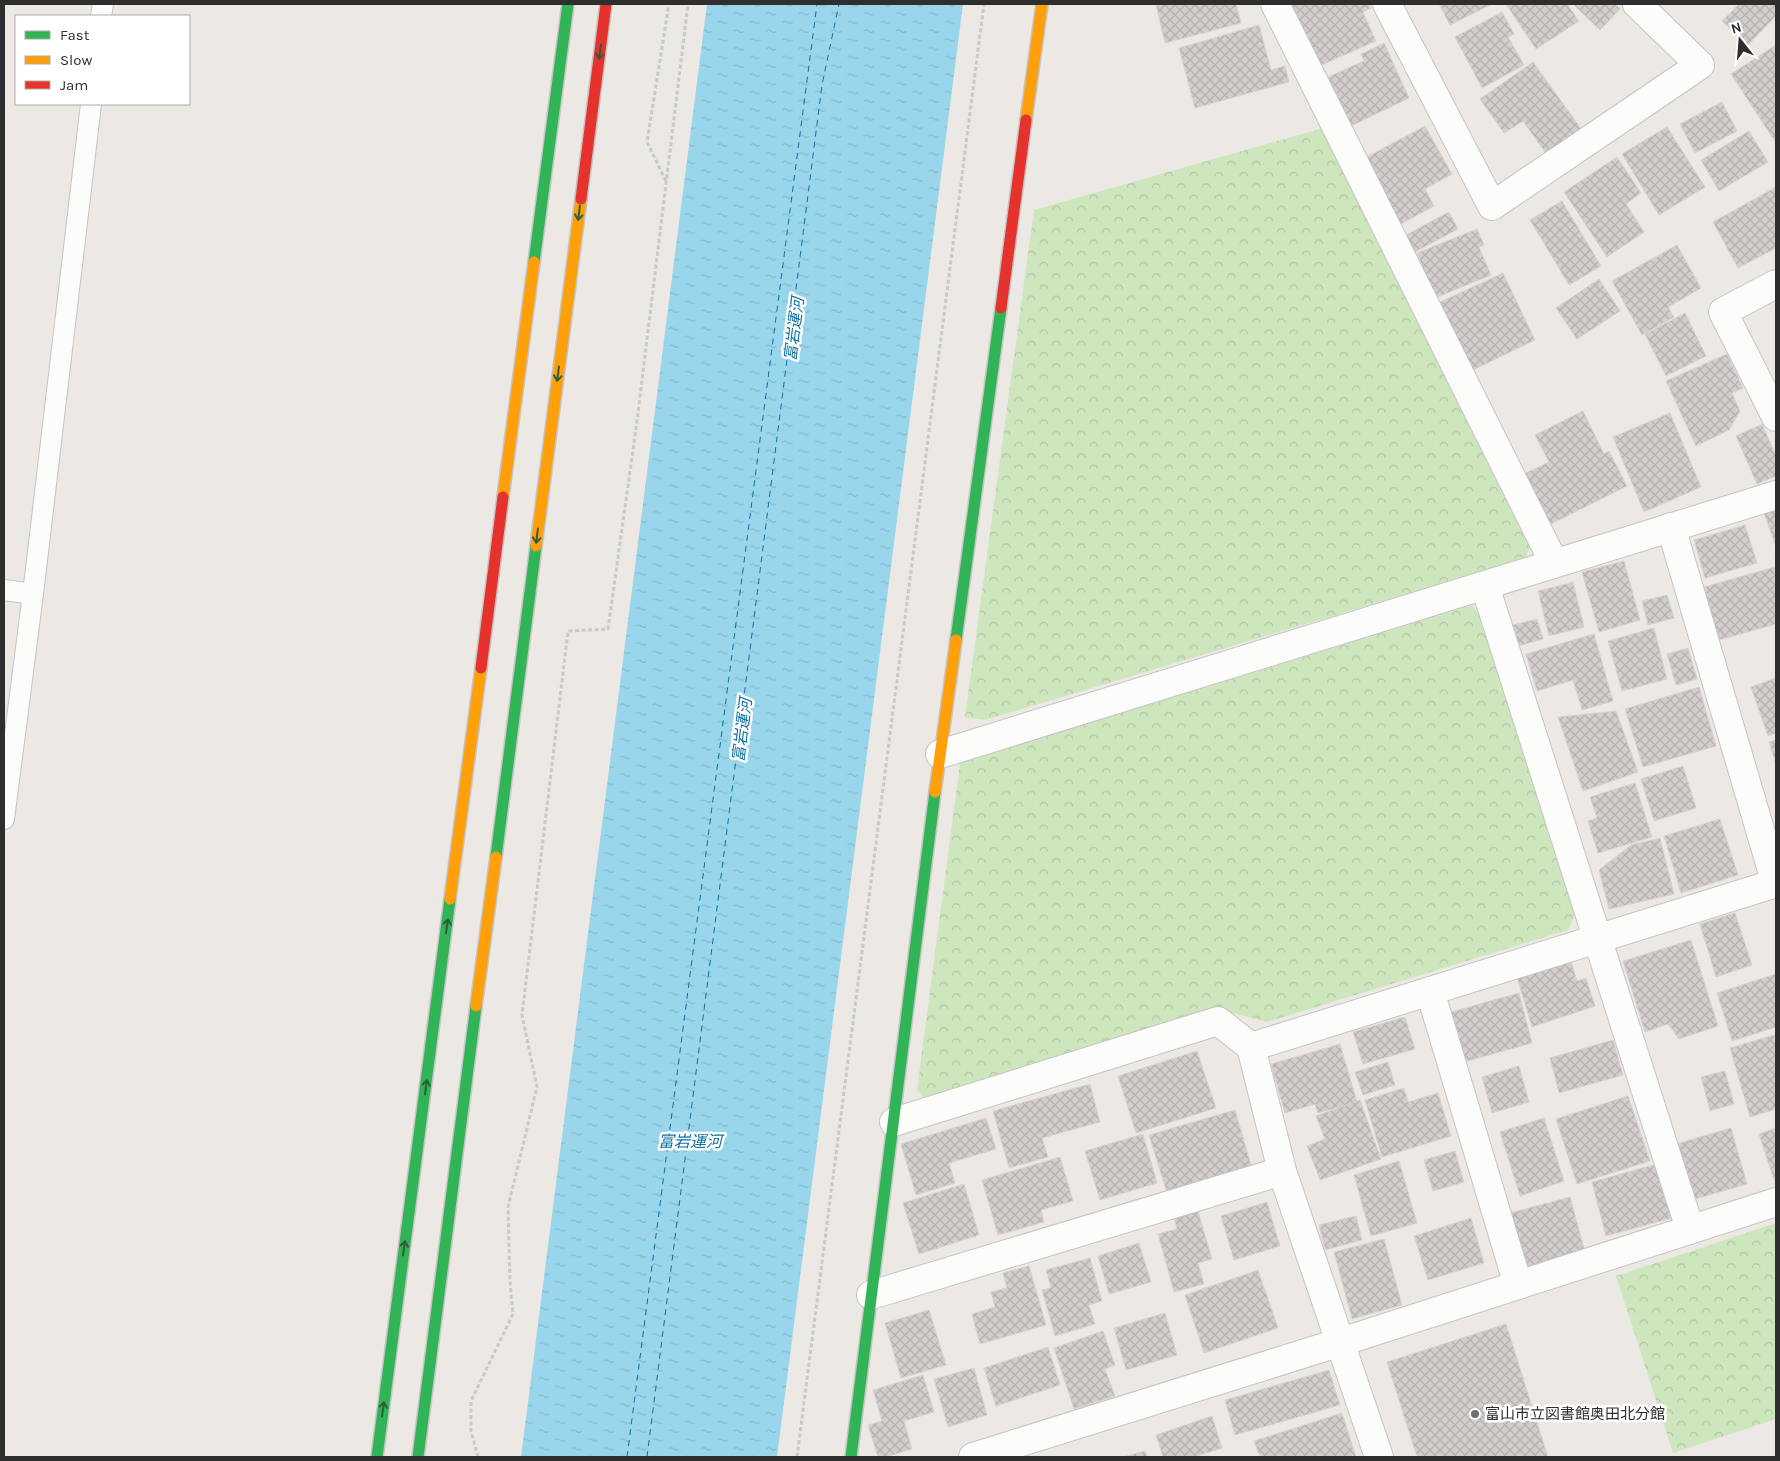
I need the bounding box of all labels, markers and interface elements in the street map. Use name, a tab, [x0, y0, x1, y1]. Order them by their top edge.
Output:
legend	[15, 15, 190, 105]
north arrow	[1715, 15, 1765, 65]
text: N	[1729, 18, 1744, 38]
text: Fast	[60, 26, 90, 44]
one-way arrow	[595, 44, 605, 60]
text: Slow	[60, 51, 92, 69]
text: Jam	[60, 76, 88, 94]
one-way arrow	[574, 205, 584, 221]
water label: 富岩運河	[781, 293, 808, 362]
one-way arrow	[553, 366, 563, 382]
one-way arrow	[532, 527, 542, 543]
water label: 富岩運河	[729, 694, 756, 763]
one-way arrow	[442, 918, 452, 934]
one-way arrow	[421, 1079, 431, 1095]
water label: 富岩運河	[658, 1132, 725, 1151]
one-way arrow	[399, 1240, 409, 1256]
one-way arrow	[378, 1401, 388, 1417]
place label: 富山市立図書館奥田北分館	[1485, 1405, 1665, 1423]
marker: 富山市立図書館奥田北分館	[1469, 1408, 1481, 1420]

